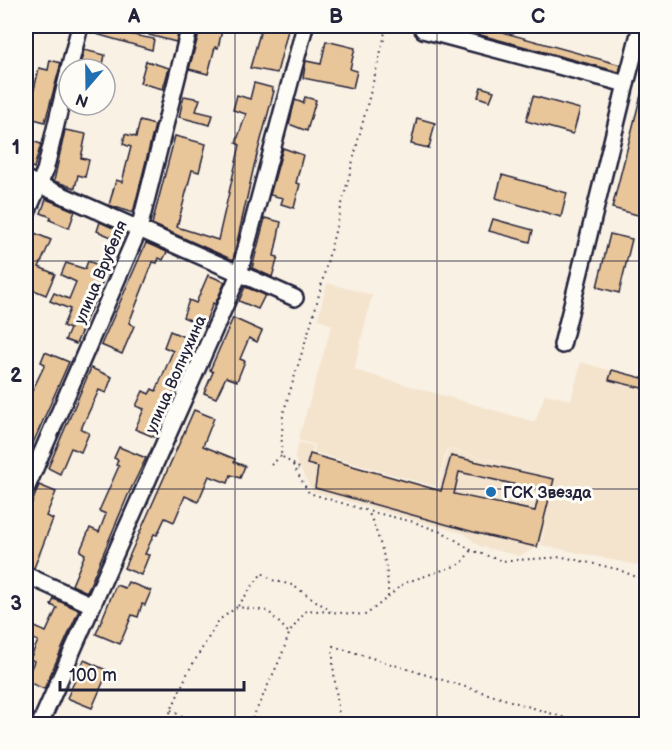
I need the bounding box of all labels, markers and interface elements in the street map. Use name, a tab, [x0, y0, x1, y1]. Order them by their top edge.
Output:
text: A	[127, 5, 141, 29]
text: B	[329, 5, 343, 29]
text: C	[531, 5, 545, 29]
north arrow	[57, 57, 117, 117]
text: N	[73, 89, 91, 111]
text: 1	[12, 136, 20, 160]
street label: улица Врубеля	[71, 218, 132, 327]
street label: улица Волнухина	[142, 312, 211, 437]
text: 2	[10, 364, 22, 388]
place label: ГСК Звезда	[503, 484, 592, 503]
marker: ГСК Звезда	[484, 485, 498, 499]
text: 3	[10, 592, 22, 616]
scale bar	[60, 654, 244, 692]
text: 100 m	[69, 665, 117, 686]

